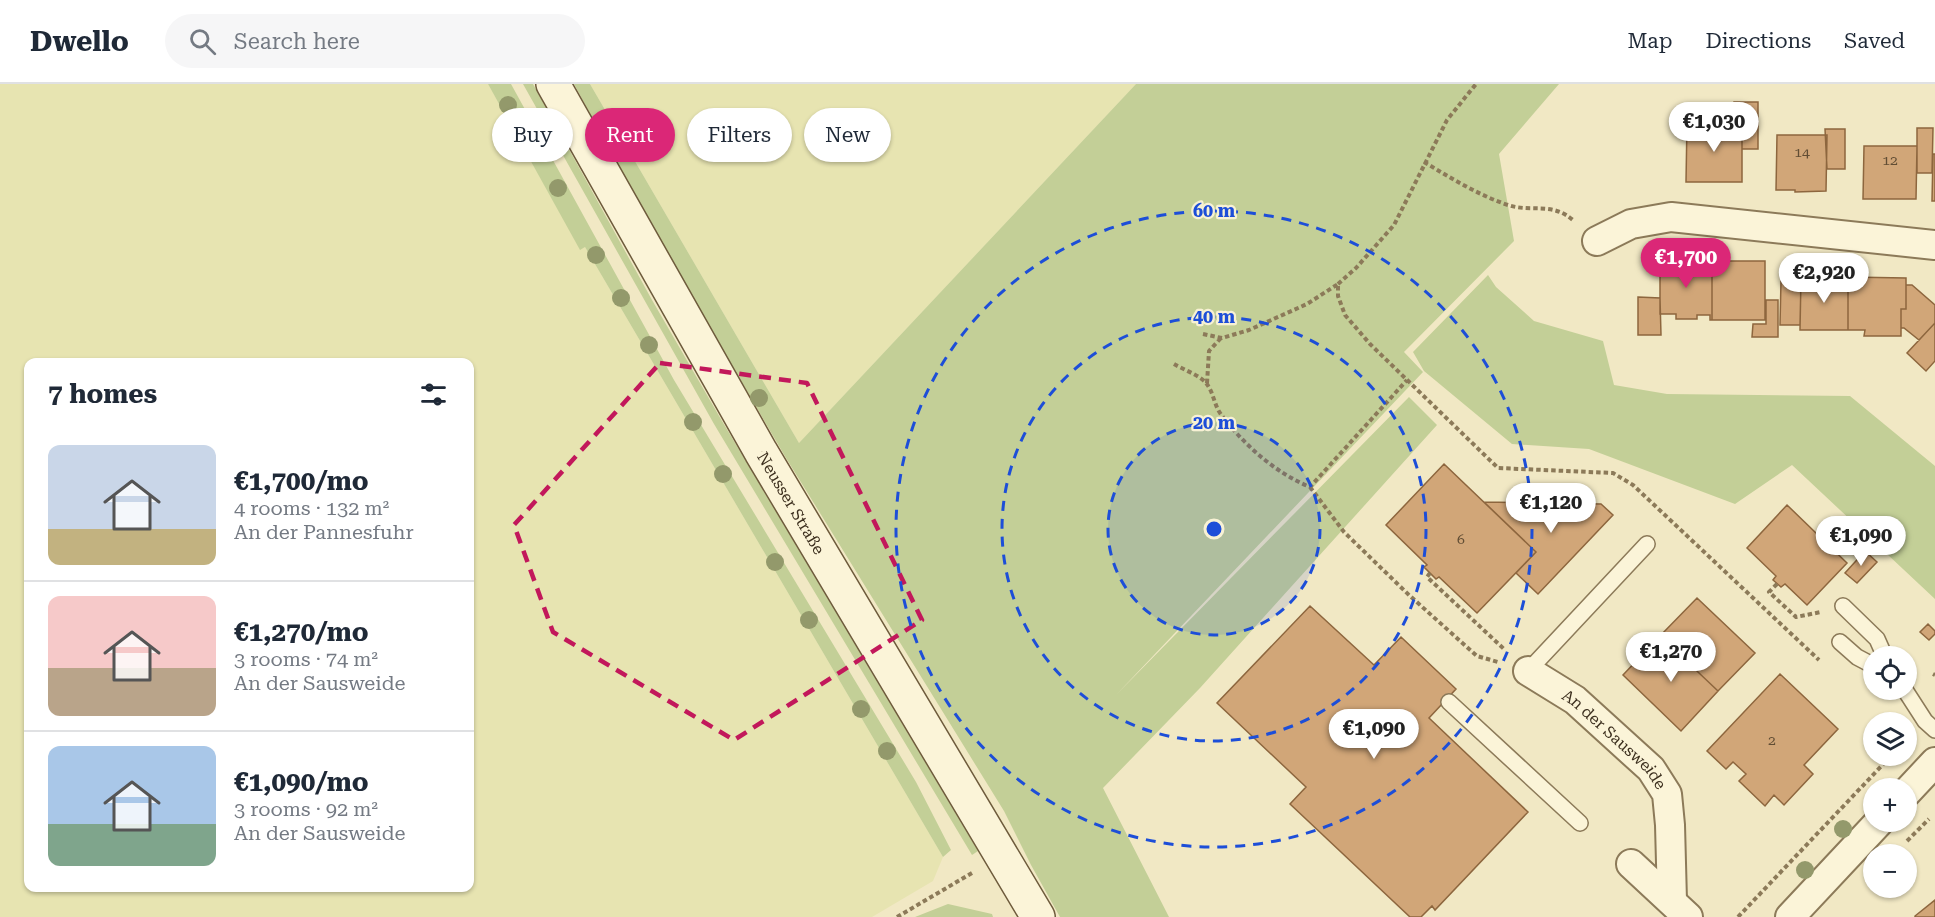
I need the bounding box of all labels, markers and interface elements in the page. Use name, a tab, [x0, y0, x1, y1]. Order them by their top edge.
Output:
search box	[165, 14, 585, 68]
text: Dwello	[30, 25, 129, 58]
icon: search	[186, 25, 219, 58]
text: Search here	[234, 29, 360, 54]
text: Map	[1628, 29, 1672, 53]
text: Directions	[1705, 29, 1811, 53]
text: Saved	[1844, 29, 1905, 53]
pin: €1,030	[1665, 102, 1763, 153]
chip: Buy	[492, 108, 573, 162]
chip: Rent	[585, 108, 675, 162]
chip: Filters	[687, 108, 792, 162]
chip: New	[804, 108, 891, 162]
text: €1,030	[1683, 109, 1745, 133]
house number: 14	[1794, 144, 1810, 160]
house number: 12	[1882, 152, 1898, 168]
text: 60 m	[1193, 200, 1236, 221]
pin: €1,700	[1637, 238, 1735, 289]
text: €1,700	[1655, 245, 1717, 269]
pin: €2,920	[1775, 253, 1873, 304]
text: €2,920	[1793, 260, 1855, 284]
text: 40 m	[1193, 306, 1236, 327]
icon: filters	[417, 378, 450, 411]
text: 7 homes	[48, 379, 157, 409]
text: 20 m	[1193, 412, 1236, 433]
street label: Neusser Straße	[753, 449, 829, 558]
text: €1,700/mo	[234, 466, 369, 496]
icon: home	[96, 469, 168, 541]
pin: €1,120	[1502, 483, 1600, 534]
text: €1,120	[1520, 490, 1582, 514]
text: 4 rooms · 132 m²	[234, 496, 389, 520]
pin: €1,090	[1812, 516, 1910, 567]
centre of rings	[1204, 519, 1224, 539]
text: An der Pannesfuhr	[234, 520, 414, 544]
text: €1,090	[1830, 523, 1892, 547]
house number: 6	[1457, 531, 1465, 547]
text: €1,270/mo	[234, 617, 369, 647]
icon: home	[96, 620, 168, 692]
pin: €1,270	[1622, 632, 1720, 683]
text: €1,270	[1640, 639, 1702, 663]
map controls	[1863, 646, 1917, 898]
button: locate	[1863, 646, 1917, 700]
text: 3 rooms · 74 m²	[234, 647, 378, 671]
text: An der Sausweide	[234, 671, 406, 695]
street label: An der Sausweide	[1559, 686, 1670, 793]
pin: €1,090	[1325, 709, 1423, 760]
button: layers	[1863, 712, 1917, 766]
text: €1,090	[1343, 716, 1405, 740]
house number: 2	[1768, 732, 1776, 748]
text: €1,090/mo	[234, 767, 369, 797]
icon: home	[96, 770, 168, 842]
button: +	[1863, 778, 1917, 832]
text: 3 rooms · 92 m²	[234, 797, 378, 821]
text: An der Sausweide	[234, 821, 406, 845]
button: −	[1863, 844, 1917, 898]

